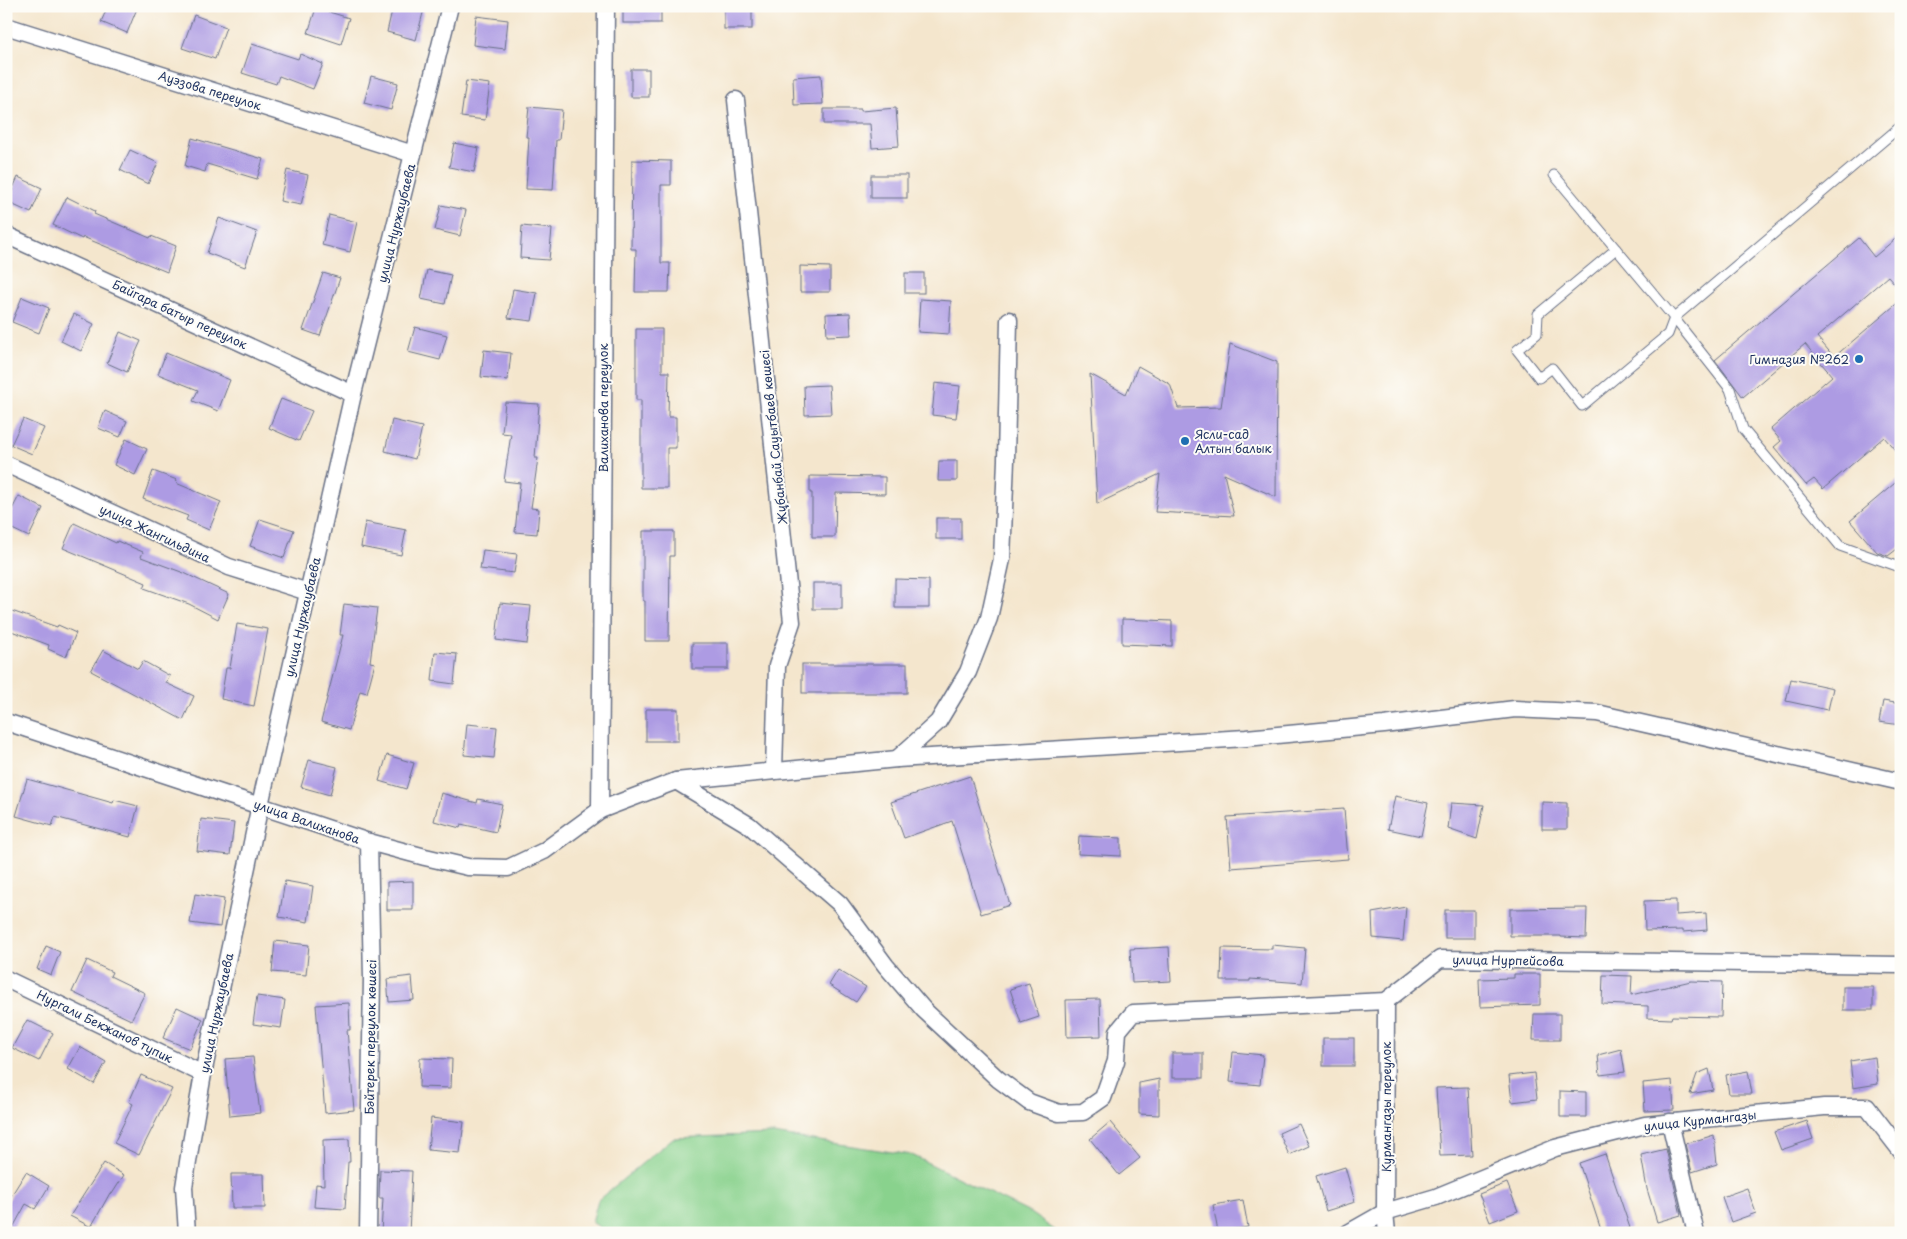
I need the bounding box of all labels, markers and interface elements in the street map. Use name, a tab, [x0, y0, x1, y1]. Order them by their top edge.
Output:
street label: Ауэзова переулок	[156, 66, 264, 114]
street label: улица Нуржаубаева	[372, 161, 420, 285]
street label: Байгара батыр переулок	[110, 275, 251, 354]
street label: Валиханова переулок	[594, 343, 612, 473]
street label: Жұбанбай Сауытбаев көшесі	[755, 349, 791, 525]
place label: Гимназия №262	[1749, 350, 1849, 368]
marker: Гимназия №262	[1853, 353, 1865, 365]
place label: Ясли-сад Алтын балык	[1195, 425, 1273, 457]
marker: Ясли-сад Алтын балык	[1179, 435, 1191, 447]
street label: улица Жангильдина	[97, 499, 214, 567]
street label: улица Нуржаубаева	[279, 555, 325, 679]
street label: улица Валиханова	[252, 794, 363, 848]
street label: улица Нурпейсова	[1452, 950, 1564, 970]
street label: улица Нуржаубаева	[194, 951, 238, 1075]
street label: Бәйтерек переулок көшесі	[360, 959, 380, 1115]
street label: Нургали Бекжанов тупик	[34, 985, 177, 1067]
street label: Курмангазы переулок	[1377, 1041, 1395, 1172]
street label: улица Курмангазы	[1643, 1105, 1757, 1135]

